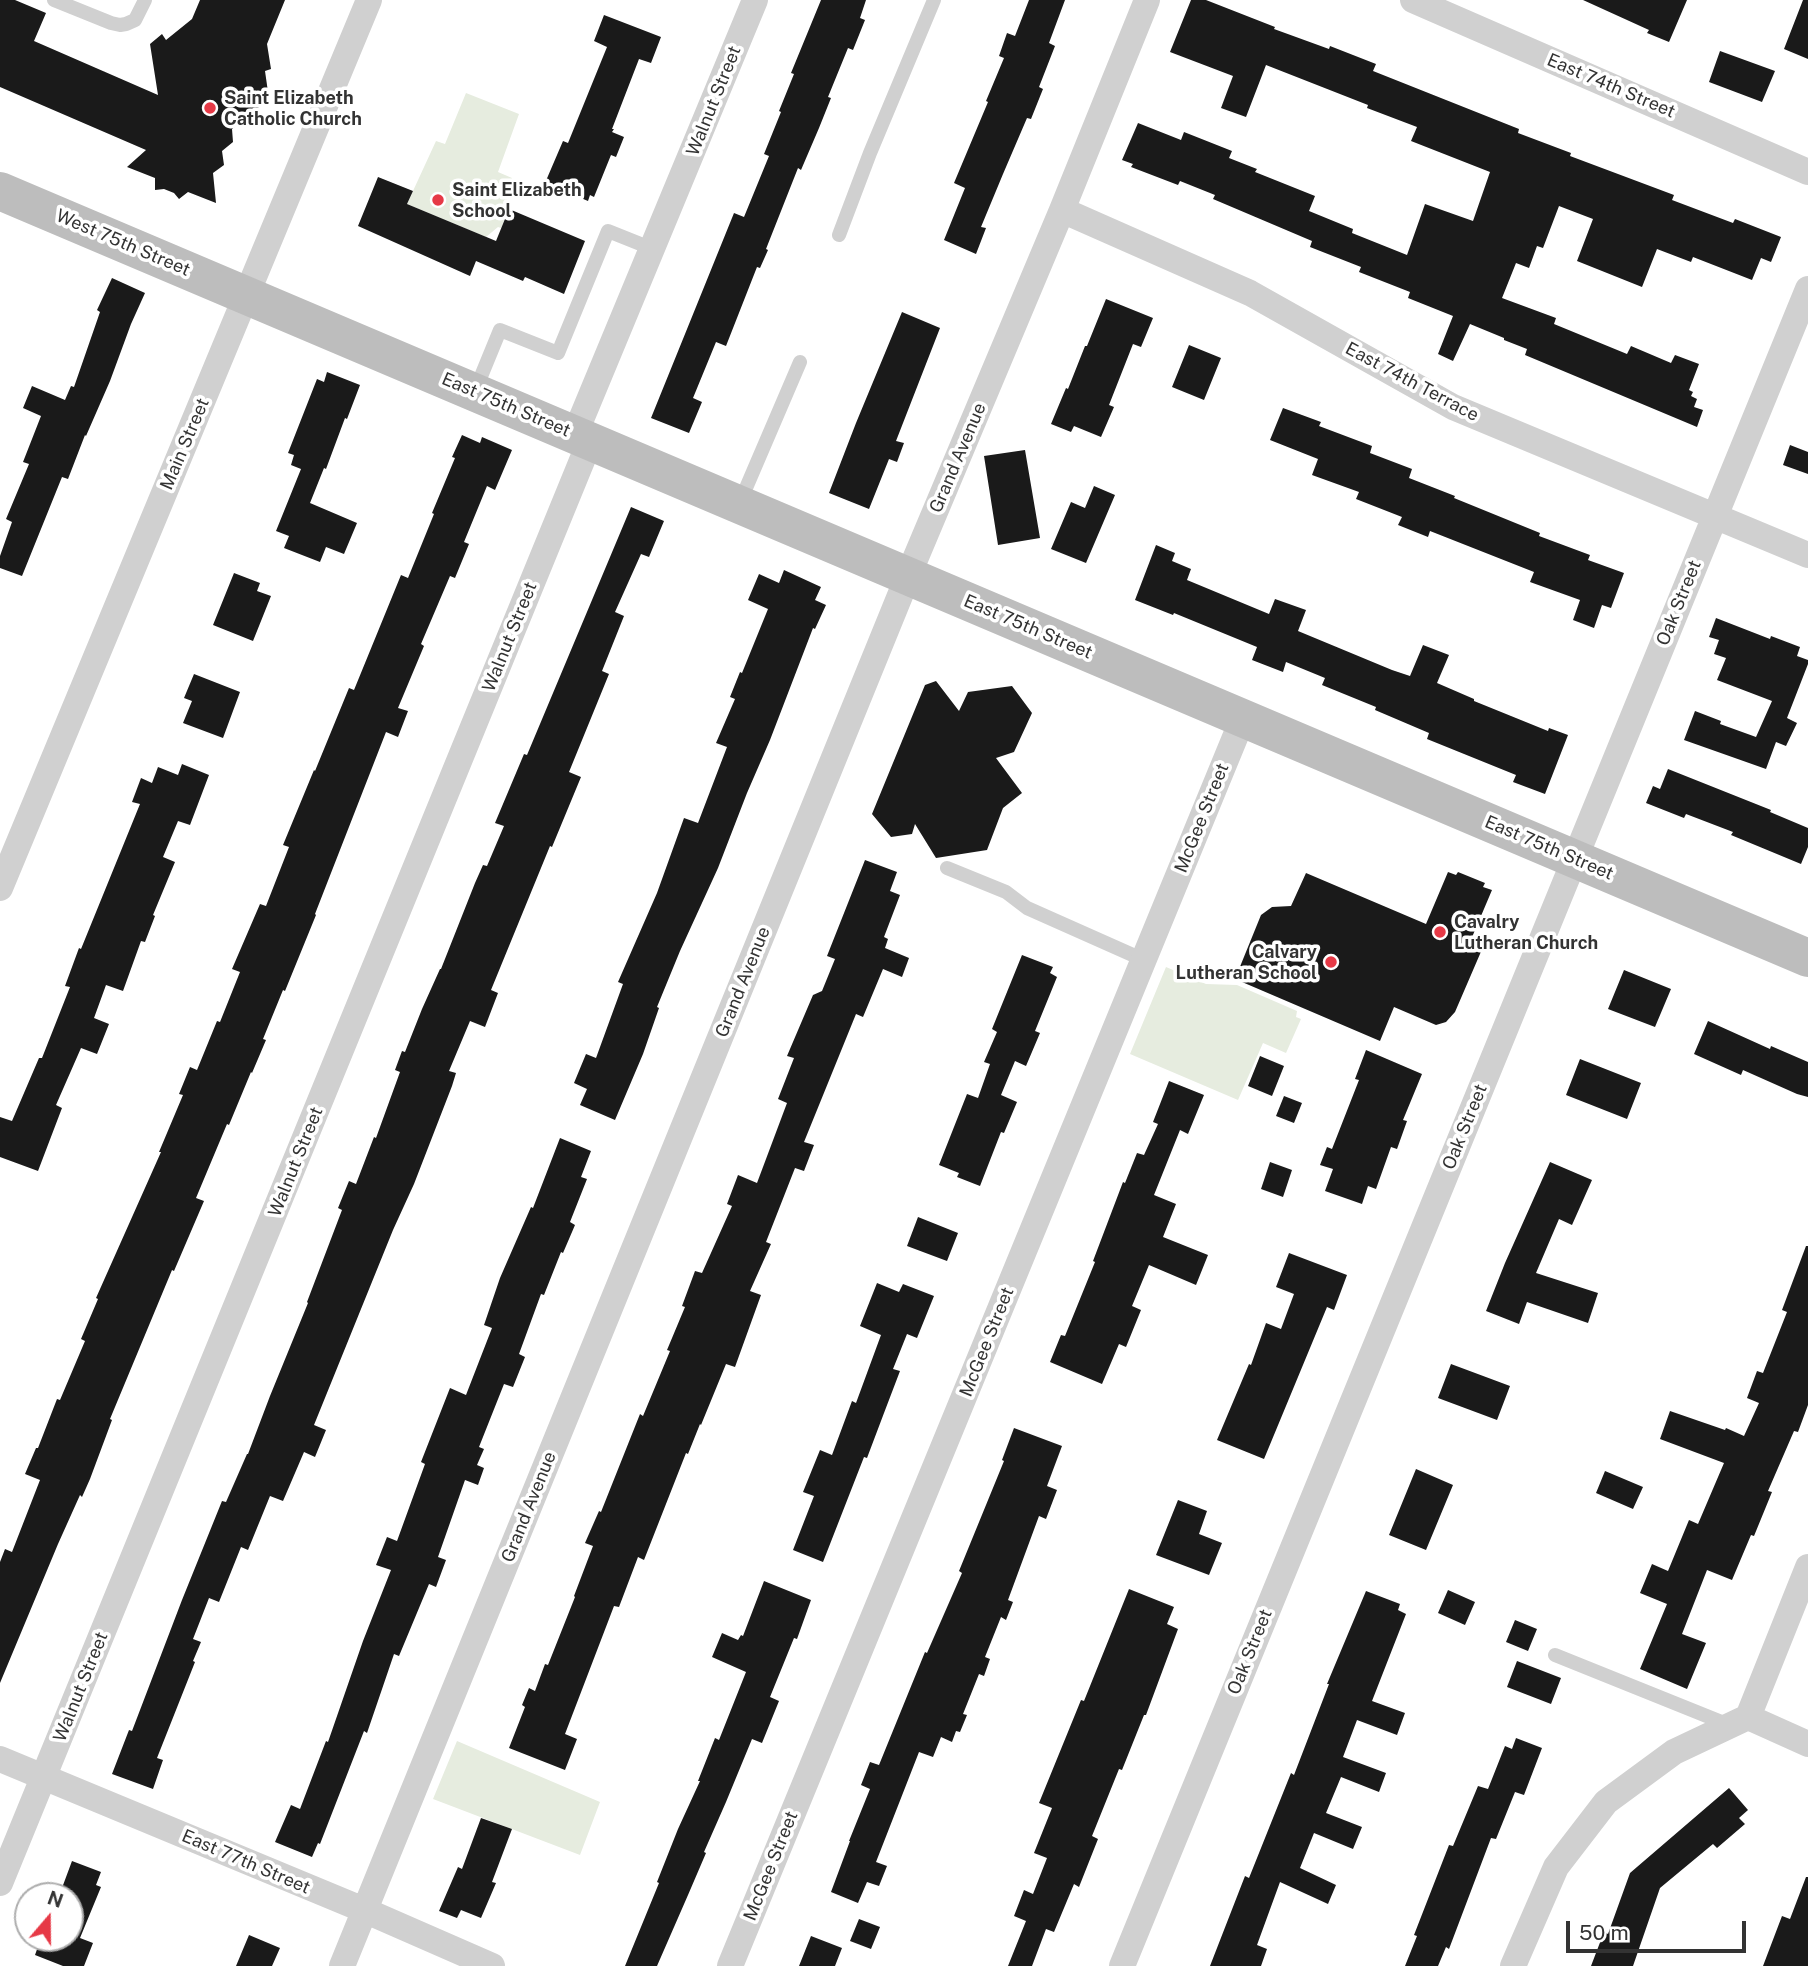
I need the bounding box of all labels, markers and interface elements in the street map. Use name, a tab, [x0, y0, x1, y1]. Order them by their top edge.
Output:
street label: Walnut Street	[682, 43, 746, 159]
street label: East 74th Street	[1544, 49, 1678, 123]
place label: Saint Elizabeth Catholic Church	[224, 87, 362, 130]
marker: Saint Elizabeth Catholic Church	[202, 100, 218, 116]
place label: Saint Elizabeth School	[452, 179, 582, 222]
marker: Saint Elizabeth School	[430, 192, 446, 208]
street label: West 75th Street	[53, 205, 193, 281]
street label: East 74th Terrace	[1342, 338, 1482, 426]
street label: East 75th Street	[438, 368, 574, 442]
street label: Main Street	[156, 395, 214, 493]
street label: Grand Avenue	[925, 400, 991, 516]
street label: Oak Street	[1652, 557, 1706, 649]
street label: Walnut Street	[478, 579, 542, 695]
street label: East 75th Street	[960, 590, 1096, 664]
street label: McGee Street	[1170, 760, 1234, 876]
street label: East 75th Street	[1481, 811, 1617, 885]
place label: Cavalry Lutheran Church	[1454, 911, 1598, 954]
street label: Grand Avenue	[711, 924, 775, 1040]
marker: Cavalry Lutheran Church	[1432, 924, 1448, 940]
place label: Calvary Lutheran School	[1176, 941, 1317, 984]
marker: Calvary Lutheran School	[1323, 954, 1339, 970]
street label: Oak Street	[1438, 1081, 1492, 1173]
street label: Walnut Street	[264, 1104, 328, 1220]
street label: McGee Street	[955, 1284, 1019, 1400]
street label: Grand Avenue	[497, 1449, 561, 1565]
street label: Oak Street	[1223, 1606, 1277, 1698]
street label: Walnut Street	[49, 1629, 113, 1745]
street label: McGee Street	[739, 1808, 803, 1924]
street label: East 77th Street	[179, 1825, 313, 1899]
north arrow	[14, 1882, 84, 1952]
text: N	[45, 1886, 66, 1912]
scale bar	[1570, 1906, 1750, 1950]
text: 50 m	[1579, 1920, 1629, 1945]

